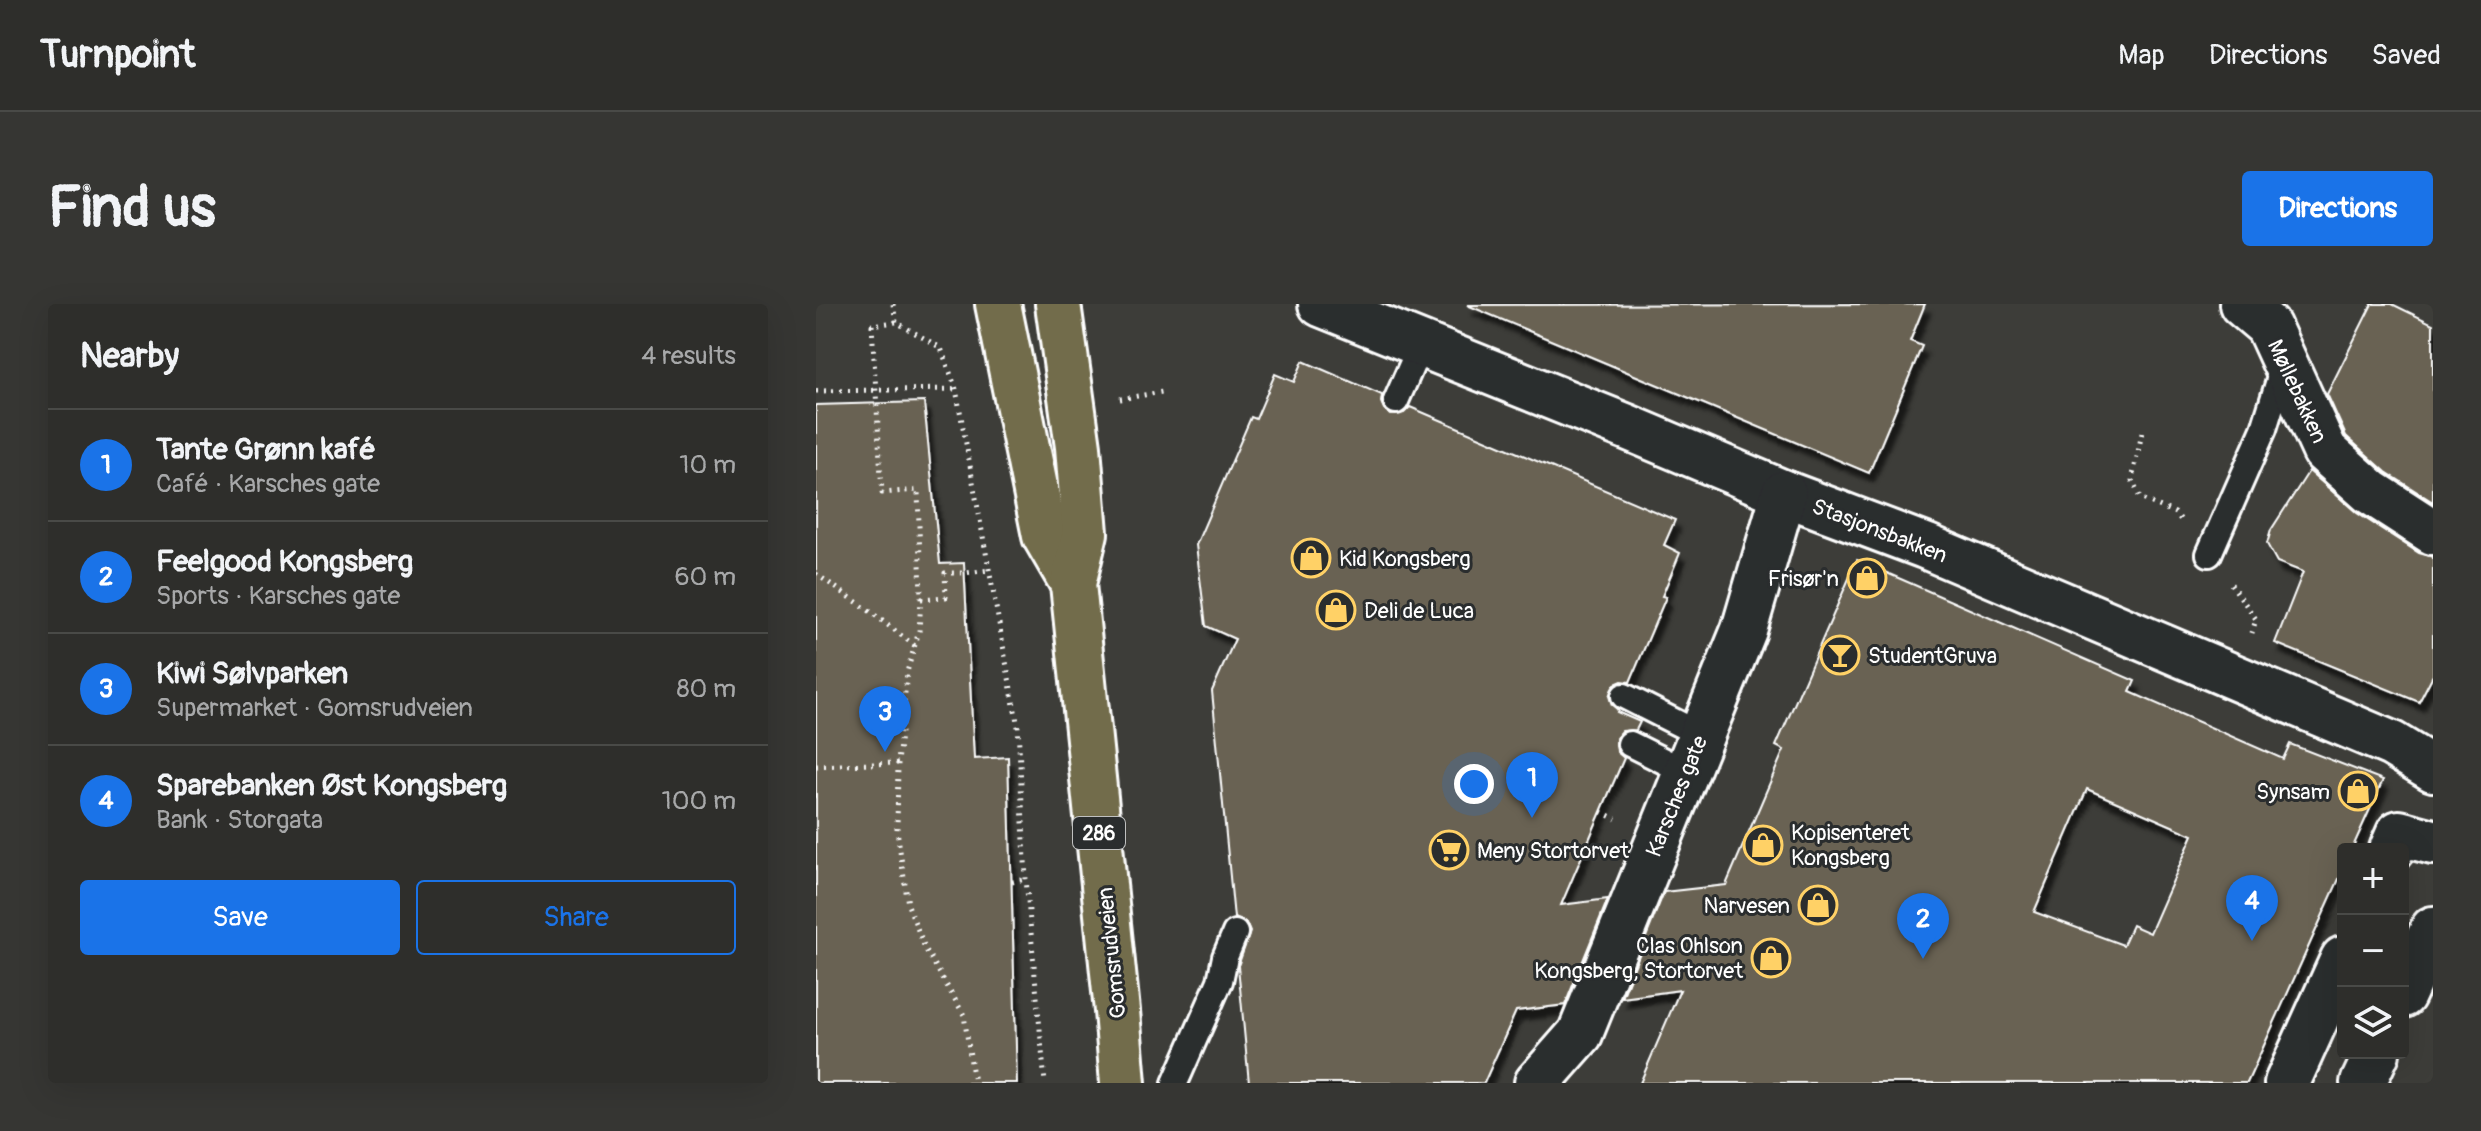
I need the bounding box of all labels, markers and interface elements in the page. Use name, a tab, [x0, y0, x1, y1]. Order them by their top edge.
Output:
text: Turnpoint	[40, 31, 195, 79]
text: Map	[2118, 38, 2165, 73]
text: Directions	[2209, 38, 2328, 73]
text: Saved	[2372, 38, 2441, 73]
button: Directions	[2242, 171, 2433, 246]
text: Find us	[48, 174, 216, 243]
text: Nearby	[80, 335, 179, 378]
street label: Møllebakken	[2261, 335, 2333, 448]
text: 4 results	[641, 340, 736, 372]
text: Tante Grønn kafé	[156, 431, 376, 468]
text: 1	[101, 449, 111, 481]
text: 10 m	[679, 449, 736, 481]
text: Café · Karsches gate	[156, 468, 380, 500]
street label: Stasjonsbakken	[1808, 492, 1951, 570]
shop icon: Kid Kongsberg	[1290, 537, 1332, 579]
text: Feelgood Kongsberg	[156, 543, 413, 580]
place label: Kid Kongsberg	[1339, 545, 1471, 573]
shop icon: Frisør'n	[1846, 557, 1888, 599]
text: 2	[99, 561, 113, 593]
text: 60 m	[674, 561, 736, 593]
place label: Frisør'n	[1768, 565, 1839, 593]
text: Sports · Karsches gate	[156, 580, 400, 612]
shop icon: Deli de Luca	[1315, 589, 1357, 631]
place label: Deli de Luca	[1364, 597, 1474, 625]
bar icon: StudentGruva	[1819, 634, 1861, 676]
place label: StudentGruva	[1868, 642, 1997, 670]
text: Kiwi Sølvparken	[156, 655, 348, 692]
text: 3	[99, 673, 113, 705]
text: 80 m	[676, 673, 736, 705]
pin: 3	[859, 686, 911, 752]
text: Supermarket · Gomsrudveien	[156, 692, 473, 724]
street label: Karsches gate	[1640, 731, 1714, 861]
pin: 1	[1506, 752, 1558, 818]
your location	[1454, 764, 1494, 804]
text: Sparebanken Øst Kongsberg	[156, 767, 507, 804]
shop icon: Synsam	[2337, 770, 2379, 812]
place label: Synsam	[2256, 778, 2330, 806]
text: 4	[98, 785, 114, 817]
text: 100 m	[662, 785, 736, 817]
text: Bank · Storgata	[156, 804, 323, 836]
road number: 286	[1073, 817, 1125, 849]
place label: Kopisenteret Kongsberg	[1791, 819, 1910, 872]
shop icon: Kopisenteret Kongsberg	[1742, 824, 1784, 866]
supermarket icon: Meny Stortorvet	[1428, 829, 1470, 871]
place label: Meny Stortorvet	[1477, 837, 1629, 865]
map controls	[2337, 843, 2409, 1059]
button: +	[2337, 843, 2409, 915]
pin: 4	[2226, 875, 2278, 941]
button: Save	[80, 880, 400, 955]
button: Share	[416, 880, 736, 955]
shop icon: Narvesen	[1797, 884, 1839, 926]
street label: Gomsrudveien	[1091, 886, 1133, 1020]
place label: Narvesen	[1704, 892, 1790, 920]
pin: 2	[1897, 893, 1949, 959]
button: −	[2337, 915, 2409, 987]
place label: Clas Ohlson Kongsberg, Stortorvet	[1534, 932, 1743, 985]
shop icon: Clas Ohlson Kongsberg, Stortorvet	[1750, 937, 1792, 979]
button: layers	[2337, 987, 2409, 1059]

